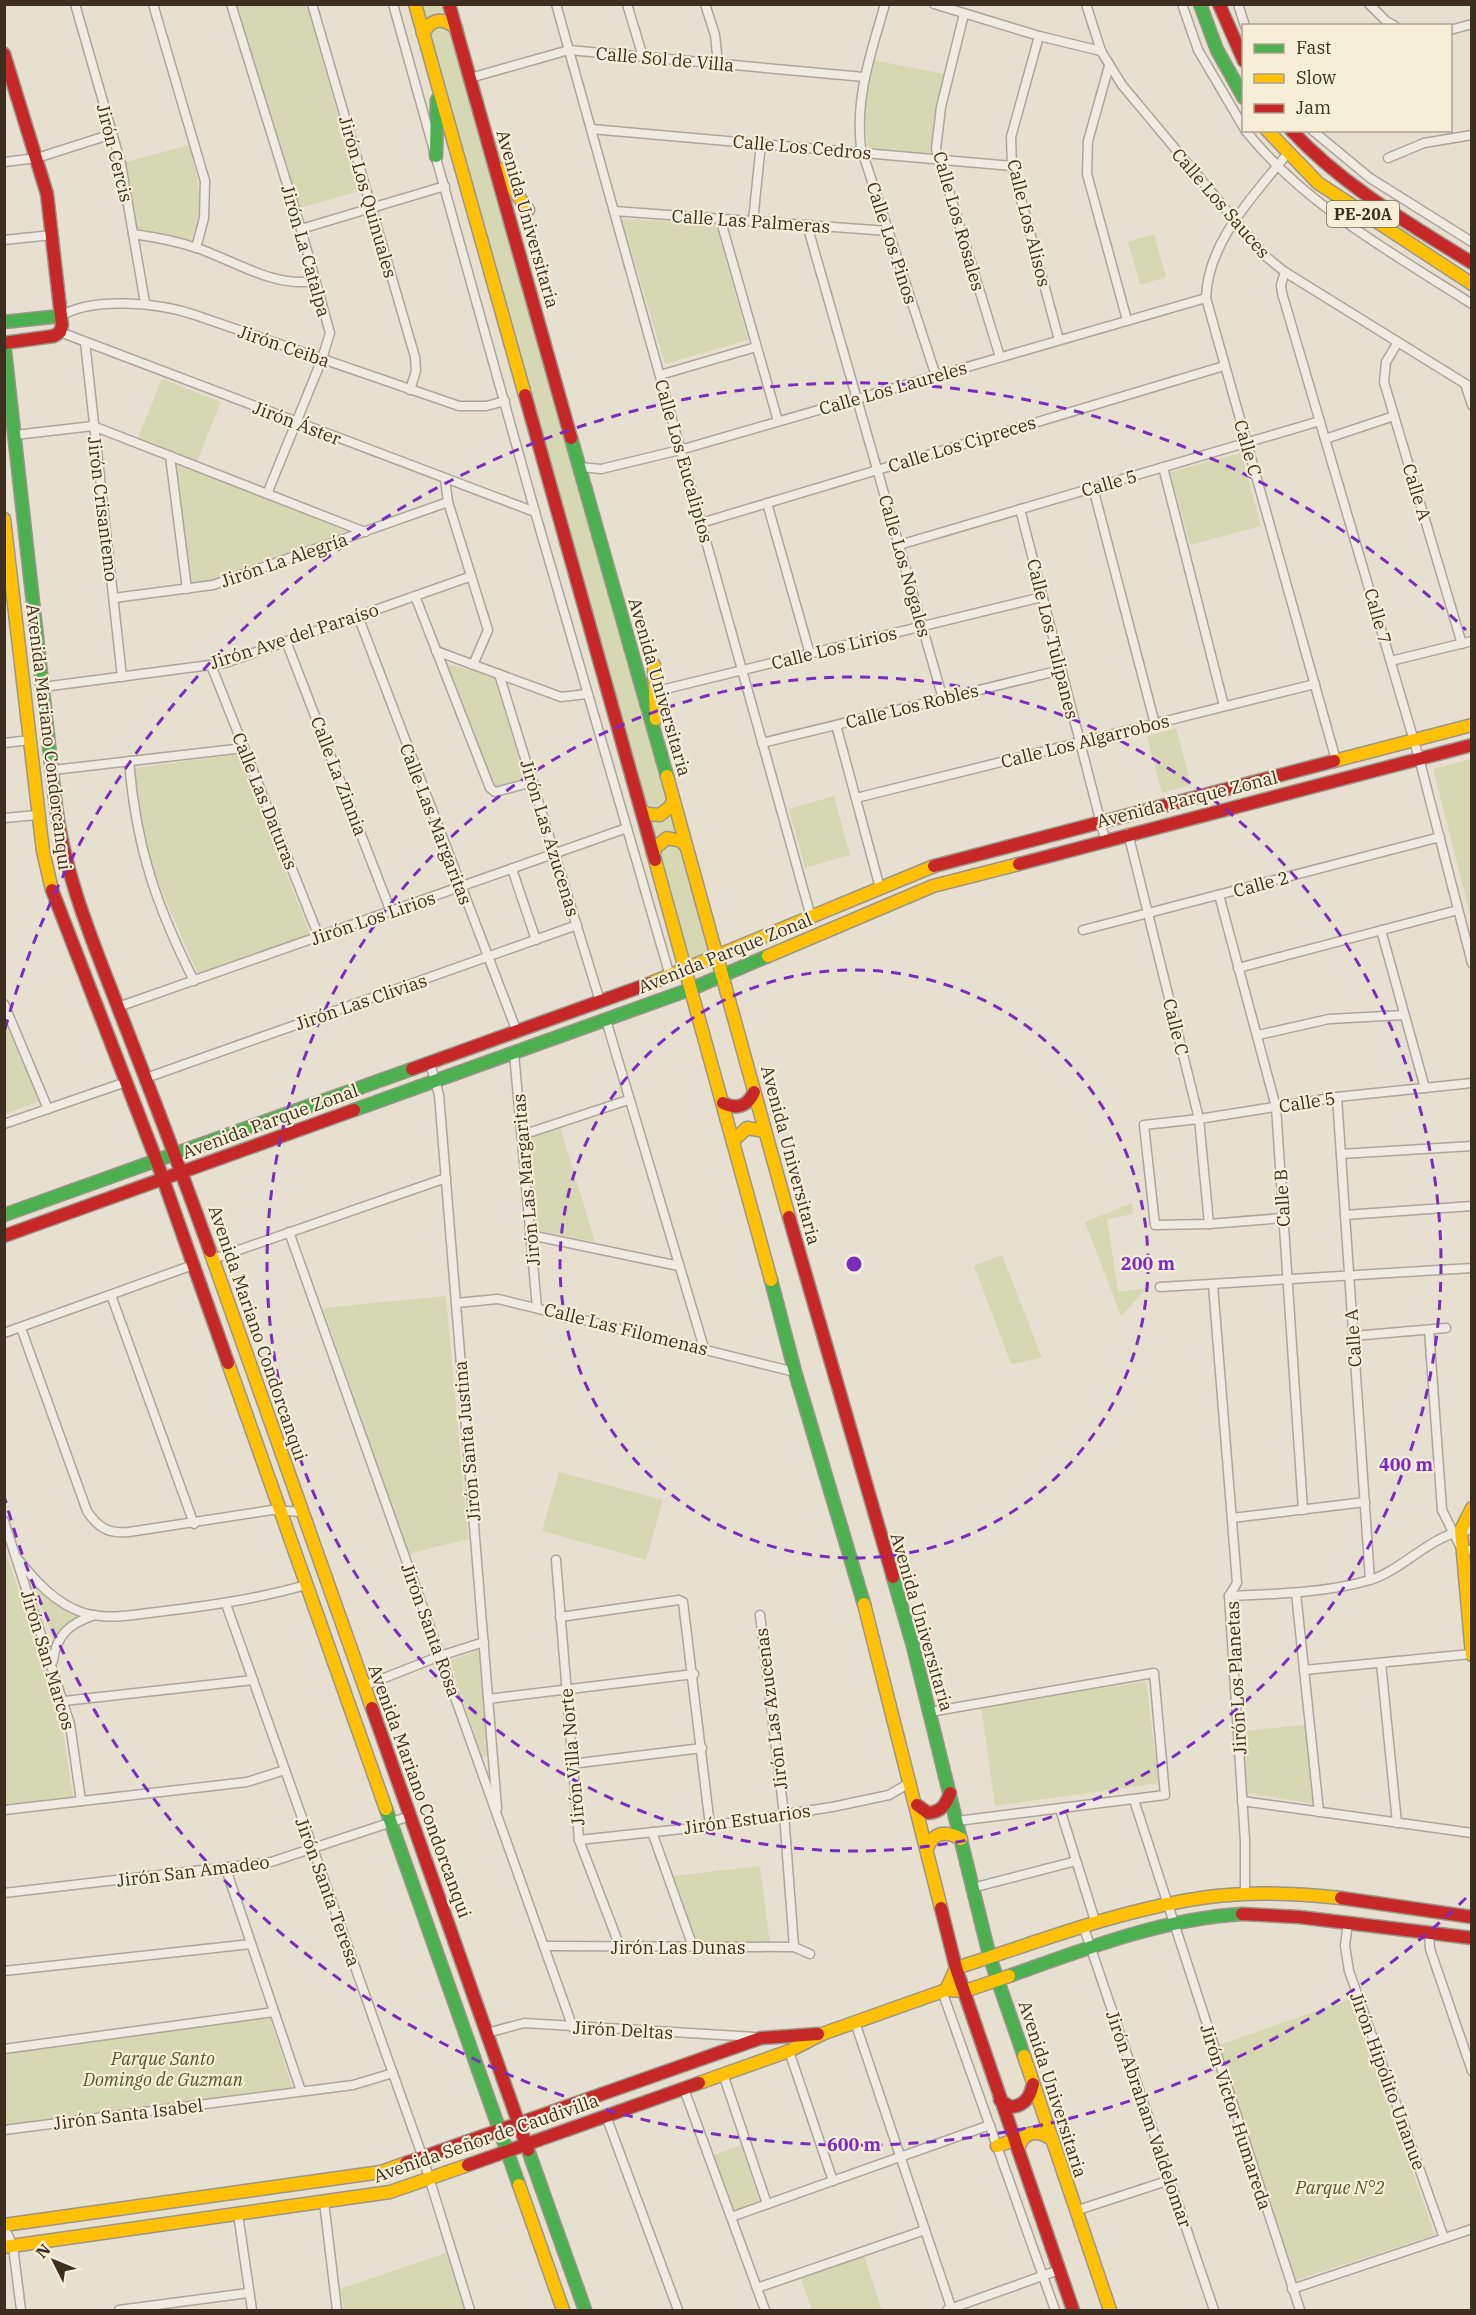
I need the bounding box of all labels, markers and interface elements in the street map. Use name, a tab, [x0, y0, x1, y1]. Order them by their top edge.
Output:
legend	[1242, 24, 1452, 132]
text: Fast	[1296, 36, 1331, 59]
street label: Calle Sol de Villa	[595, 41, 735, 77]
text: Slow	[1296, 66, 1336, 89]
text: Jam	[1296, 96, 1331, 119]
street label: Jirón Cercis	[92, 101, 138, 205]
street label: Jirón Los Quinuales	[334, 113, 402, 281]
street label: Avenida Universitaria	[491, 127, 565, 311]
street label: Calle Los Cedros	[732, 129, 872, 165]
street label: Calle Los Sauces	[1167, 143, 1275, 263]
street label: Calle Los Rosales	[928, 149, 990, 293]
street label: Calle Los Alisos	[1002, 157, 1056, 289]
street label: Calle Los Pinos	[861, 179, 923, 307]
street label: Jirón La Catalpa	[276, 182, 336, 320]
road number: PE-20A	[1327, 201, 1399, 227]
street label: Calle Las Palmeras	[671, 204, 831, 238]
street label: Jirón Ceiba	[235, 320, 333, 372]
street label: Calle Los Laureles	[816, 356, 970, 420]
street label: Calle Los Eucaliptos	[650, 377, 718, 545]
street label: Jirón Áster	[250, 396, 344, 450]
street label: Calle Los Cipreces	[885, 411, 1039, 477]
street label: Calle C	[1229, 417, 1267, 479]
street label: Jirón Crisantemo	[83, 435, 123, 583]
street label: Calle A	[1397, 461, 1437, 524]
street label: Calle 5	[1079, 464, 1139, 502]
street label: Calle Los Nogales	[874, 492, 936, 640]
street label: Jirón La Alegría	[217, 527, 351, 593]
street label: Calle Los Tulipanes	[1022, 556, 1084, 722]
street label: Calle 7	[1359, 586, 1397, 646]
street label: Avenida Universitaria	[623, 595, 697, 779]
street label: Jirón Ave del Paraíso	[207, 598, 381, 674]
street label: Avenida Mariano Condorcanqui	[21, 602, 77, 872]
street label: Calle Los Lirios	[769, 621, 899, 675]
street label: Calle Los Robles	[843, 678, 981, 734]
street label: Calle Los Algarrobos	[998, 709, 1172, 773]
street label: Calle La Zinnia	[306, 713, 372, 839]
street label: Calle Las Daturas	[227, 729, 303, 873]
street label: Calle Las Margaritas	[395, 740, 477, 908]
street label: Jirón Las Azucenas	[515, 757, 585, 919]
street label: Avenida Parque Zonal	[1094, 765, 1280, 833]
street label: Calle 2	[1231, 866, 1291, 902]
street label: Jirón Los Lirios	[308, 886, 438, 950]
street label: Avenida Parque Zonal	[635, 908, 815, 998]
street label: Jirón Las Clivias	[292, 969, 430, 1035]
street label: Calle C	[1158, 996, 1194, 1058]
street label: Avenida Universitaria	[756, 1063, 826, 1247]
street label: Avenida Parque Zonal	[179, 1078, 361, 1164]
street label: Calle 5	[1277, 1086, 1337, 1118]
street label: Jirón Las Margaritas	[507, 1093, 545, 1267]
street label: Calle B	[1269, 1168, 1295, 1228]
street label: Avenida Mariano Condorcanqui	[203, 1202, 313, 1464]
text: 200 m	[1121, 1252, 1176, 1275]
centre of rings	[844, 1254, 864, 1274]
street label: Calle Las Filomenas	[542, 1297, 710, 1361]
street label: Calle A	[1339, 1307, 1367, 1368]
street label: Jirón Santa Justina	[449, 1360, 485, 1522]
text: 400 m	[1379, 1453, 1434, 1476]
street label: Avenida Universitaria	[885, 1530, 959, 1714]
street label: Jirón Santa Rosa	[396, 1560, 466, 1700]
street label: Jirón San Marcos	[16, 1587, 80, 1733]
street label: Jirón Los Planetas	[1220, 1600, 1252, 1756]
street label: Jirón Las Azucenas	[750, 1627, 792, 1791]
street label: Avenida Mariano Condorcanqui	[363, 1661, 477, 1921]
street label: Jirón Villa Norte	[555, 1687, 589, 1827]
street label: Jirón Estuarios	[682, 1799, 812, 1839]
street label: Jirón Santa Teresa	[290, 1814, 366, 1970]
street label: Jirón San Amadeo	[115, 1850, 271, 1892]
street label: Jirón Las Dunas	[610, 1936, 746, 1959]
street label: Jirón Hipólito Unanue	[1345, 1989, 1431, 2173]
street label: Avenida Universitaria	[1014, 1998, 1093, 2181]
street label: Jirón Abraham Valdelomar	[1101, 2007, 1197, 2231]
street label: Jirón Deltas	[572, 2016, 674, 2044]
street label: Jirón Victor Humareda	[1195, 2021, 1277, 2213]
park label: Parque Santo Domingo de Guzman	[82, 2047, 244, 2091]
street label: Avenida Señor de Caudivilla	[370, 2089, 602, 2187]
street label: Jirón Santa Isabel	[52, 2093, 204, 2135]
text: 600 m	[827, 2133, 882, 2156]
park label: Parque N°2	[1294, 2176, 1385, 2199]
north arrow	[24, 2231, 84, 2291]
text: N	[31, 2239, 55, 2262]

